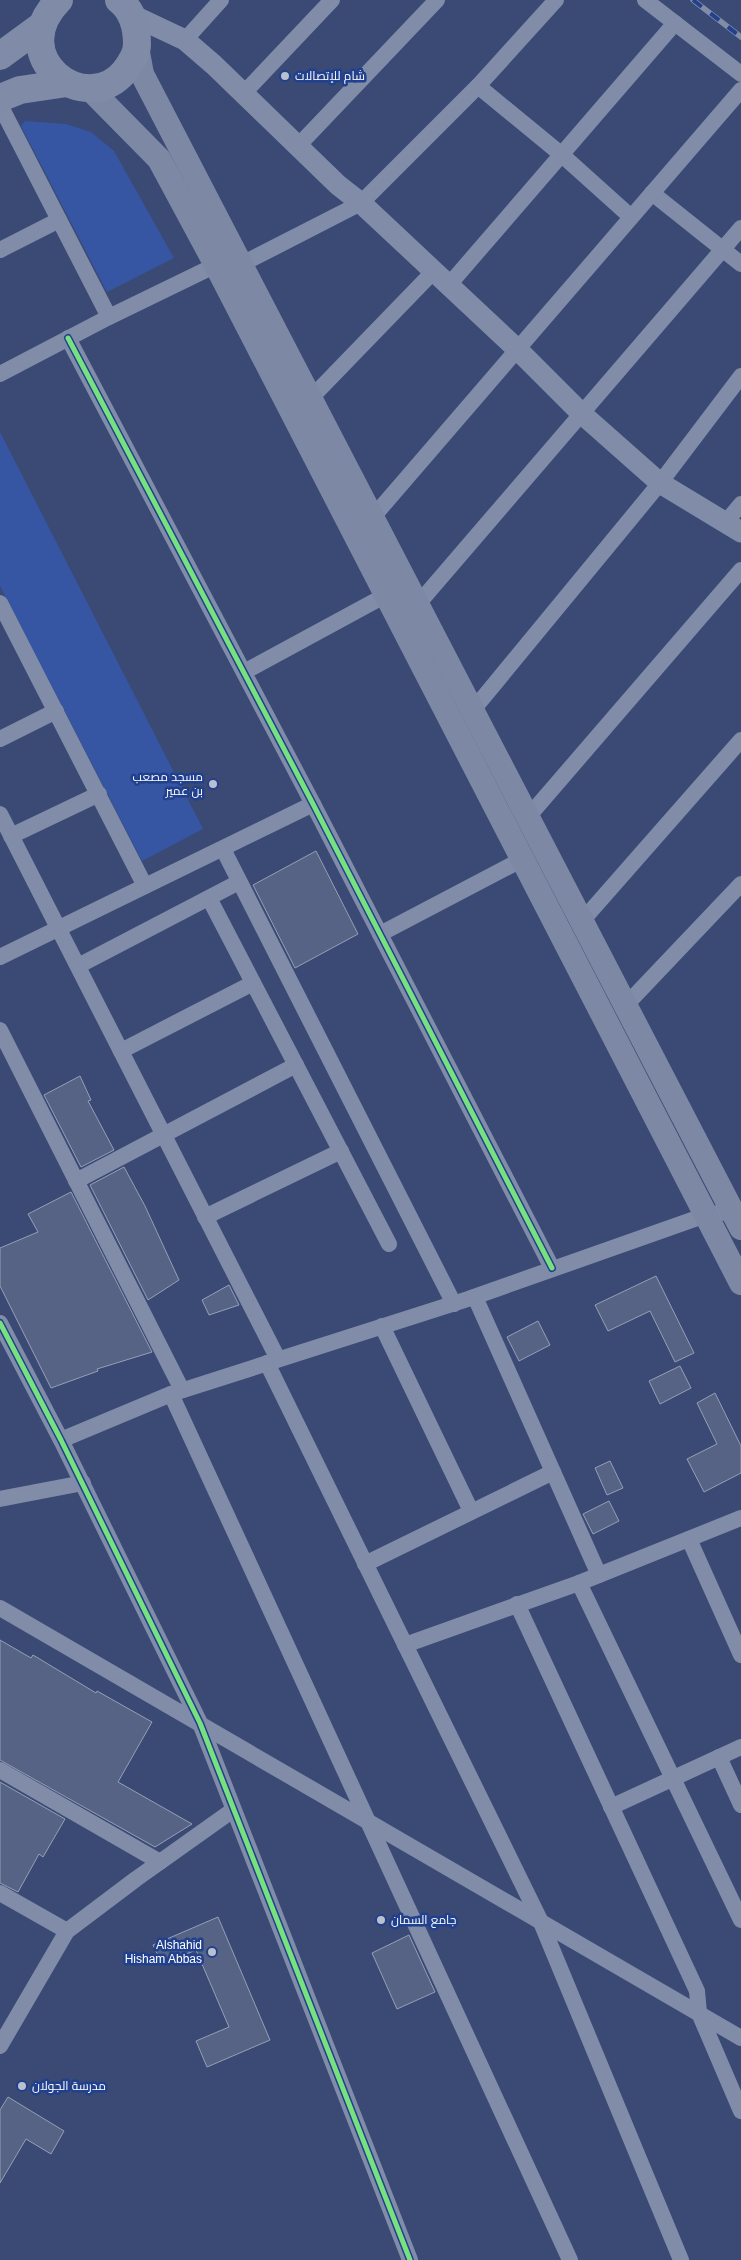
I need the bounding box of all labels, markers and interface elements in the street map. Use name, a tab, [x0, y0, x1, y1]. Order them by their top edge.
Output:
place label: شام للإتصالات	[295, 69, 365, 84]
marker: شام للإتصالات	[279, 70, 291, 82]
place label: مسجد مصعب بن عمير	[133, 770, 203, 798]
marker: مسجد مصعب بن عمير	[207, 778, 219, 790]
place label: جامع السمان	[391, 1913, 456, 1928]
marker: جامع السمان	[375, 1914, 387, 1926]
place label: Alshahid Hisham Abbas	[125, 1938, 202, 1966]
marker: Alshahid Hisham Abbas	[206, 1946, 218, 1958]
place label: مدرسة الجولان	[32, 2079, 106, 2093]
marker: مدرسة الجولان	[16, 2080, 28, 2092]

